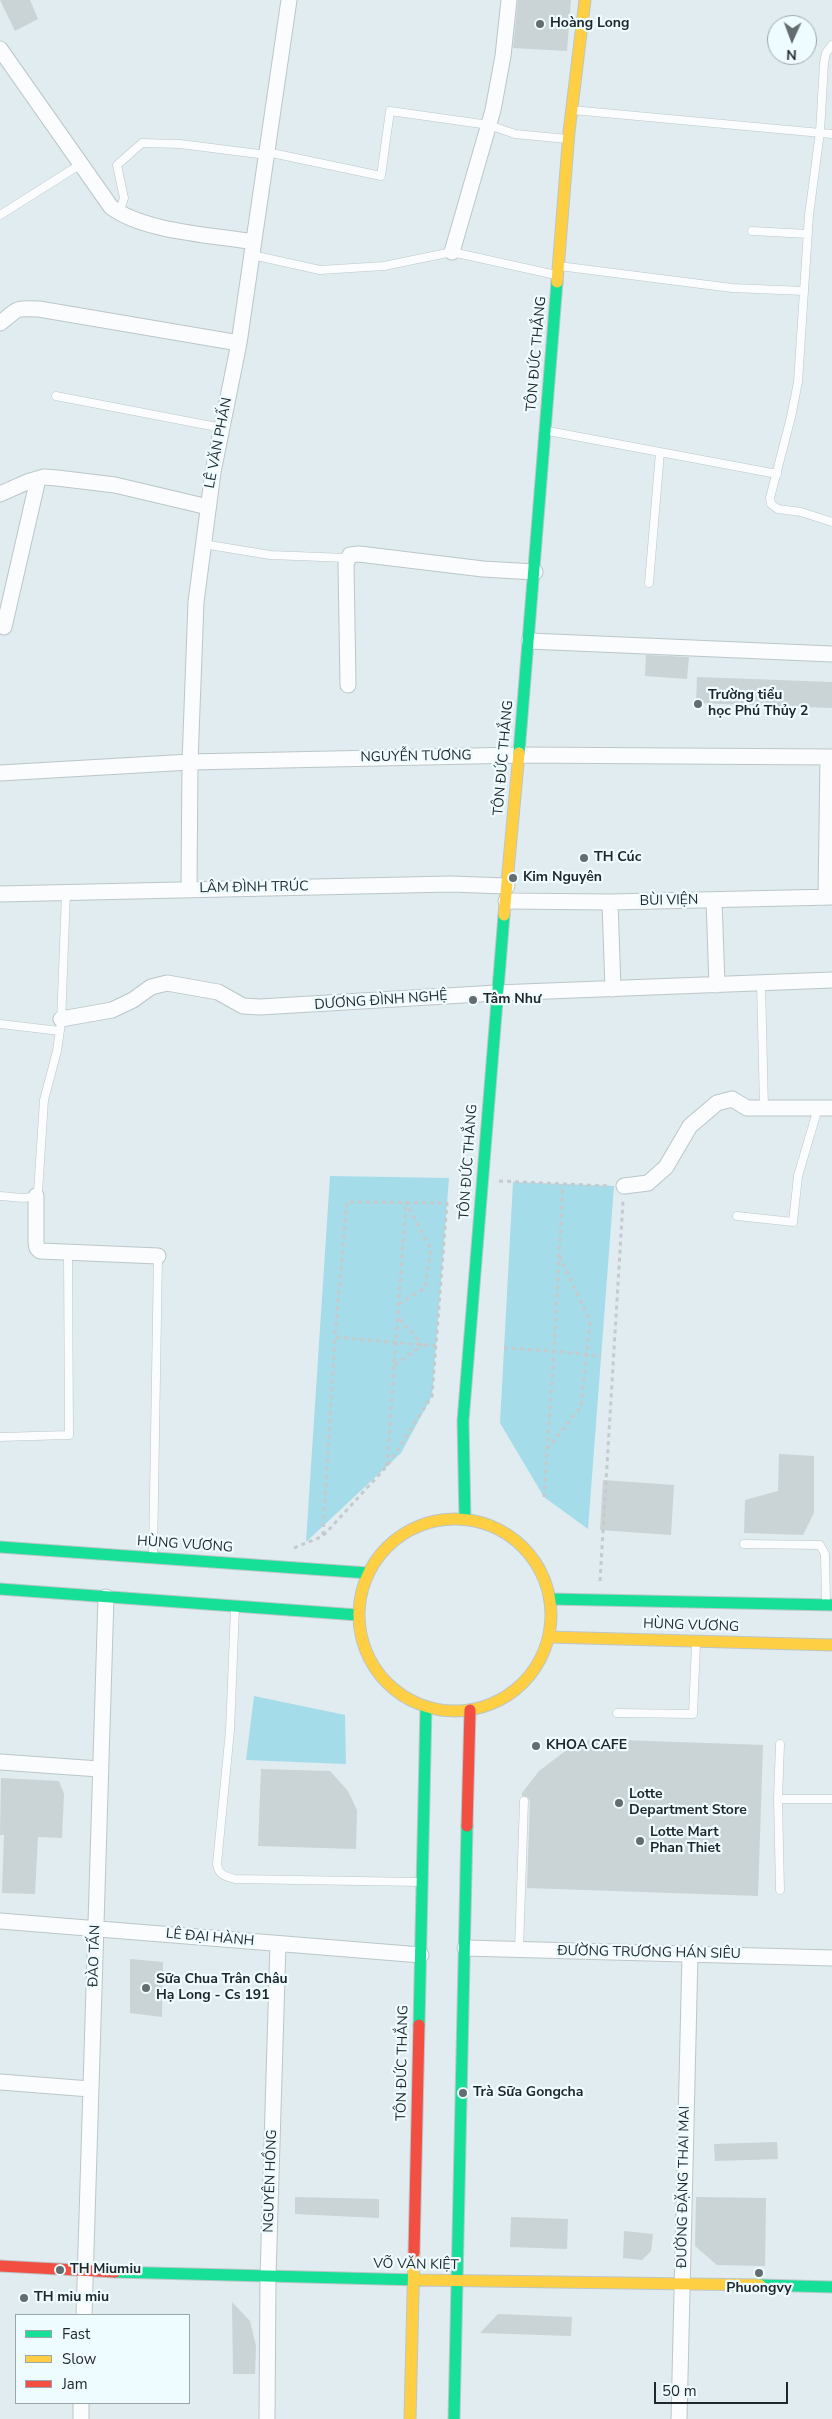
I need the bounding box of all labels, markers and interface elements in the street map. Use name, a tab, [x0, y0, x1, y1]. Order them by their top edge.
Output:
north arrow	[767, 15, 817, 65]
place label: Hoàng Long	[550, 16, 629, 32]
marker: Hoàng Long	[534, 18, 546, 30]
text: N	[786, 45, 797, 64]
street label: TÔN ĐỨC THẮNG	[524, 296, 550, 412]
street label: LÊ VĂN PHẤN	[202, 396, 236, 490]
place label: Trường tiểu học Phú Thủy 2	[708, 688, 808, 720]
marker: Trường tiểu học Phú Thủy 2	[692, 698, 704, 710]
street label: TÔN ĐỨC THẮNG	[491, 700, 517, 816]
street label: NGUYỄN TƯƠNG	[360, 748, 472, 766]
place label: TH Cúc	[594, 850, 641, 866]
marker: TH Cúc	[578, 852, 590, 864]
place label: Kim Nguyên	[523, 870, 602, 886]
marker: Kim Nguyên	[507, 872, 519, 884]
street label: LÂM ĐÌNH TRÚC	[199, 879, 309, 897]
street label: BÙI VIỆN	[640, 892, 698, 910]
street label: DƯƠNG ĐÌNH NGHỆ	[314, 988, 448, 1014]
place label: Tâm Như	[483, 992, 541, 1008]
marker: Tâm Như	[467, 994, 479, 1006]
street label: TÔN ĐỨC THẮNG	[457, 1104, 481, 1220]
street label: HÙNG VƯƠNG	[136, 1533, 234, 1557]
street label: HÙNG VƯƠNG	[643, 1616, 739, 1636]
place label: KHOA CAFE	[546, 1738, 627, 1754]
marker: KHOA CAFE	[530, 1740, 542, 1752]
place label: Lotte Department Store	[629, 1787, 747, 1820]
marker: Lotte Department Store	[613, 1797, 625, 1809]
place label: Lotte Mart Phan Thiet	[650, 1825, 720, 1858]
marker: Lotte Mart Phan Thiet	[634, 1835, 646, 1847]
street label: ĐÀO TẤN	[86, 1924, 104, 1988]
street label: LÊ ĐẠI HÀNH	[165, 1926, 255, 1950]
street label: ĐƯỜNG TRƯƠNG HÁN SIÊU	[557, 1943, 741, 1963]
place label: Sữa Chua Trân Châu Hạ Long - Cs 191	[156, 1972, 288, 2004]
marker: Sữa Chua Trân Châu Hạ Long - Cs 191	[140, 1982, 152, 1994]
street label: TÔN ĐỨC THẮNG	[394, 2005, 412, 2121]
place label: Trà Sữa Gongcha	[473, 2085, 583, 2101]
marker: Trà Sữa Gongcha	[457, 2087, 469, 2099]
street label: ĐƯỜNG ĐẶNG THAI MAI	[674, 2106, 694, 2268]
street label: NGUYÊN HỒNG	[261, 2129, 281, 2233]
street label: VÕ VĂN KIỆT	[373, 2256, 459, 2274]
place label: TH Miumiu	[70, 2262, 141, 2278]
marker: TH Miumiu	[54, 2264, 66, 2276]
marker: Phuongvy	[753, 2267, 765, 2279]
place label: Phuongvy	[726, 2281, 792, 2297]
place label: TH miu miu	[34, 2290, 109, 2306]
marker: TH miu miu	[18, 2292, 30, 2304]
legend	[15, 2314, 190, 2404]
text: Fast	[62, 2324, 90, 2344]
text: Slow	[62, 2349, 96, 2369]
scale bar	[657, 2372, 791, 2404]
text: Jam	[62, 2374, 88, 2394]
text: 50 m	[662, 2381, 697, 2401]

